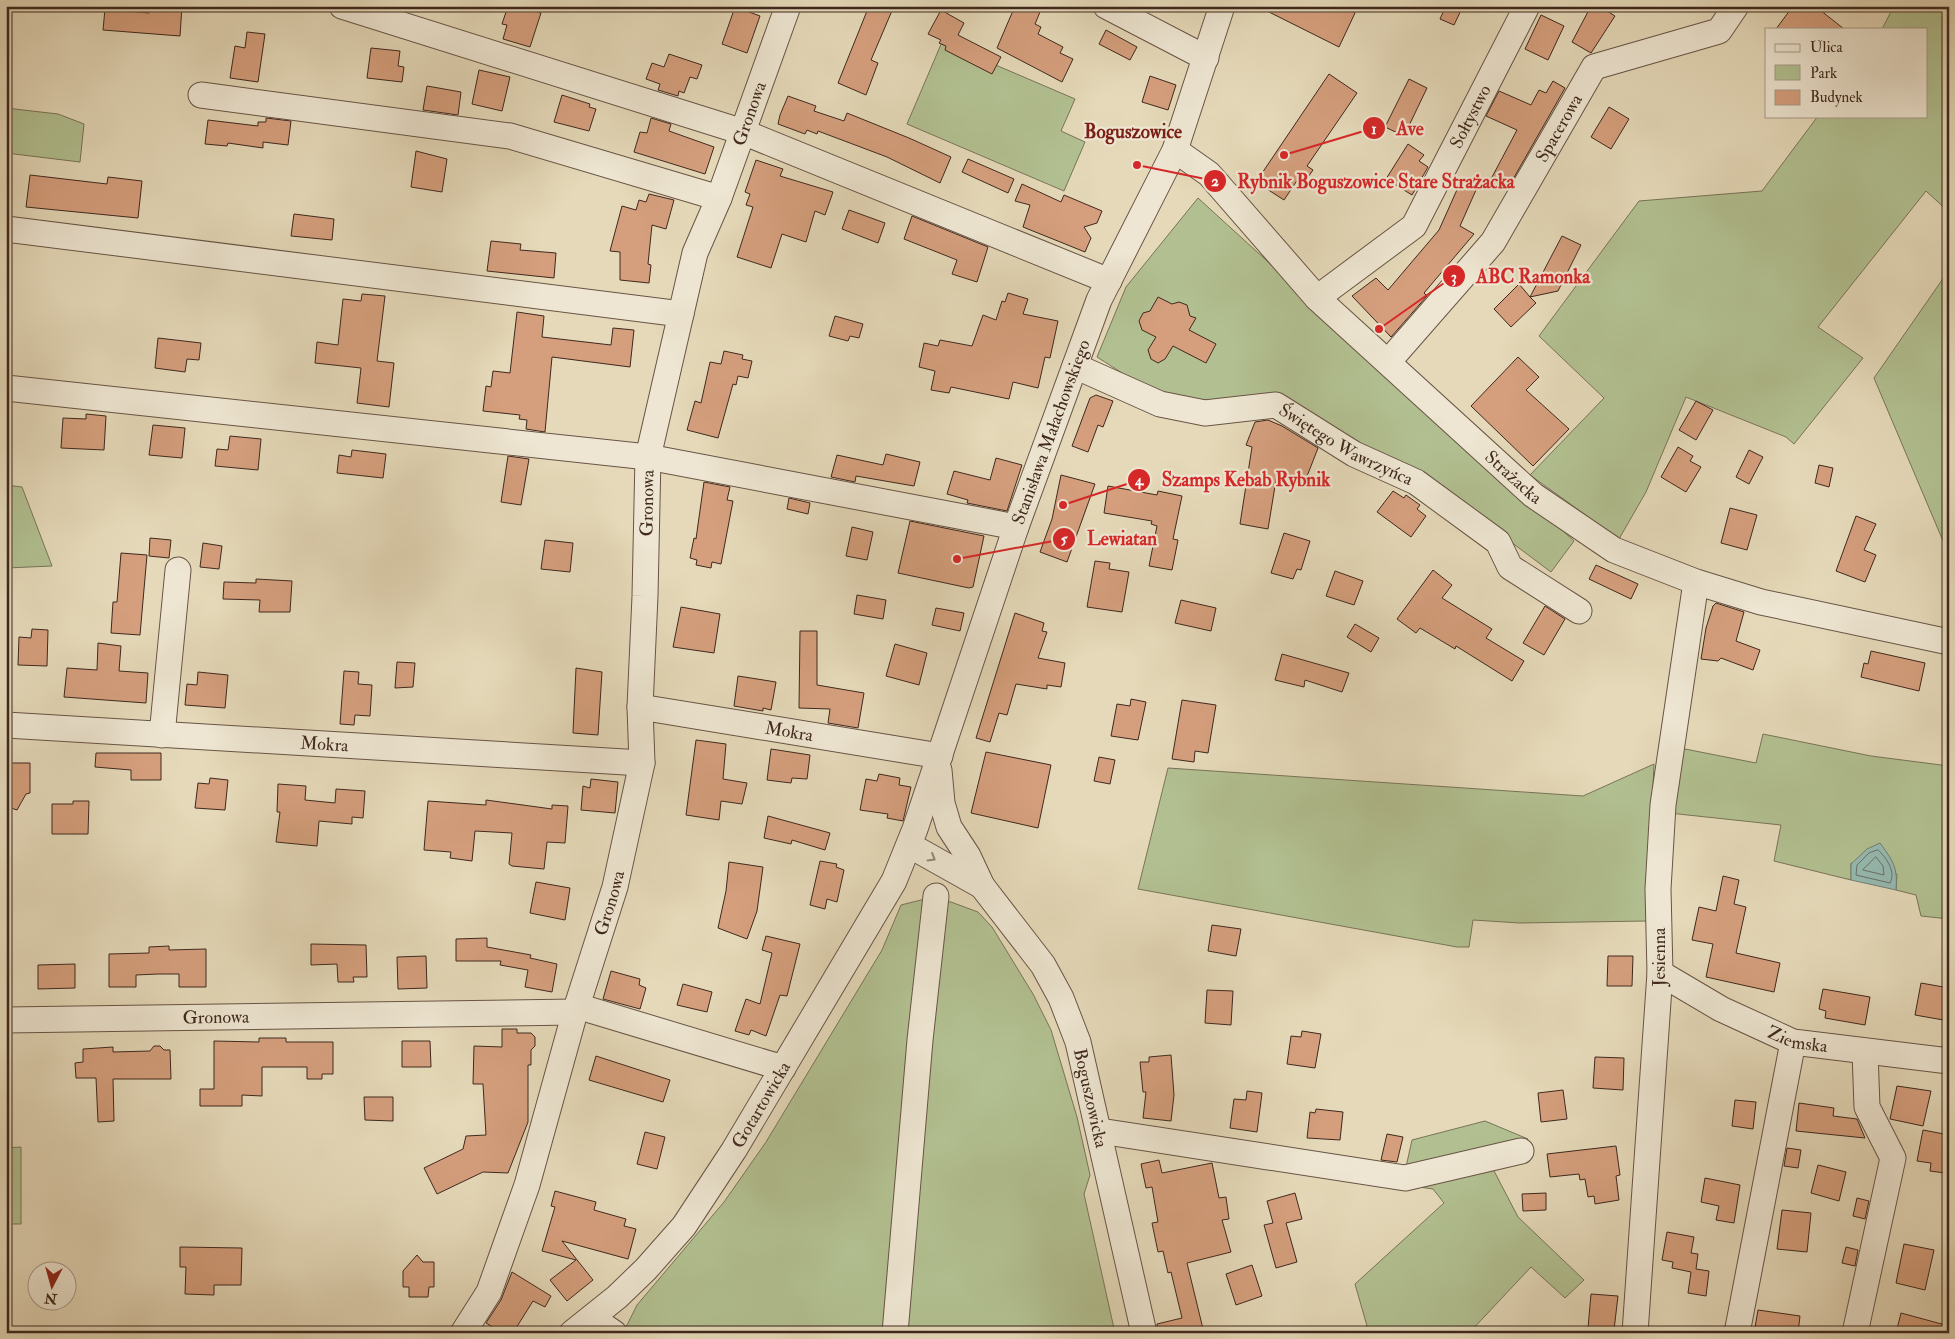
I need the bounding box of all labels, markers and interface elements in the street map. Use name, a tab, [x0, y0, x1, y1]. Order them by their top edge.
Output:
legend	[1765, 28, 1928, 118]
text: Ulica	[1810, 38, 1843, 57]
text: Park	[1810, 64, 1837, 83]
street label: Gronowa	[728, 78, 772, 149]
street label: Sołtystwo	[1445, 81, 1497, 152]
text: Budynek	[1810, 88, 1863, 107]
street label: Spacerowa	[1530, 90, 1588, 167]
callout: Ave	[1362, 111, 1434, 145]
text: Ave	[1395, 117, 1424, 141]
district label: Boguszowice	[1084, 120, 1182, 145]
text: 1	[1371, 120, 1377, 139]
callout: Rybnik Boguszowice Stare Strażacka	[1203, 164, 1525, 198]
text: Rybnik Boguszowice Stare Strażacka	[1237, 170, 1516, 195]
text: 2	[1211, 172, 1219, 191]
callout: ABC Ramonka	[1441, 259, 1600, 293]
text: ABC Ramonka	[1475, 265, 1591, 289]
text: 3	[1451, 268, 1457, 287]
street label: Stanisława Małachowskiego	[1007, 336, 1096, 528]
street label: Świętego Wawrzyńca	[1274, 399, 1417, 491]
street label: Strażacka	[1480, 446, 1546, 510]
callout: Szamps Kebab Rybnik	[1126, 463, 1340, 497]
text: Szamps Kebab Rybnik	[1162, 468, 1331, 493]
street label: Gronowa	[635, 469, 660, 537]
text: 4	[1134, 471, 1144, 490]
callout: Lewiatan	[1052, 522, 1167, 556]
text: Lewiatan	[1087, 527, 1157, 551]
text: 5	[1061, 530, 1068, 549]
street label: Mokra	[763, 717, 815, 747]
street label: Mokra	[300, 732, 350, 757]
one-way arrow	[927, 852, 936, 862]
street label: Gronowa	[589, 868, 630, 939]
street label: Jesienna	[1648, 927, 1671, 987]
street label: Gronowa	[182, 1006, 250, 1030]
street label: Ziemska	[1764, 1021, 1830, 1058]
street label: Boguszowicka	[1068, 1046, 1113, 1151]
street label: Gotartowicka	[727, 1057, 796, 1153]
north arrow	[28, 1262, 78, 1312]
text: N	[43, 1289, 59, 1308]

